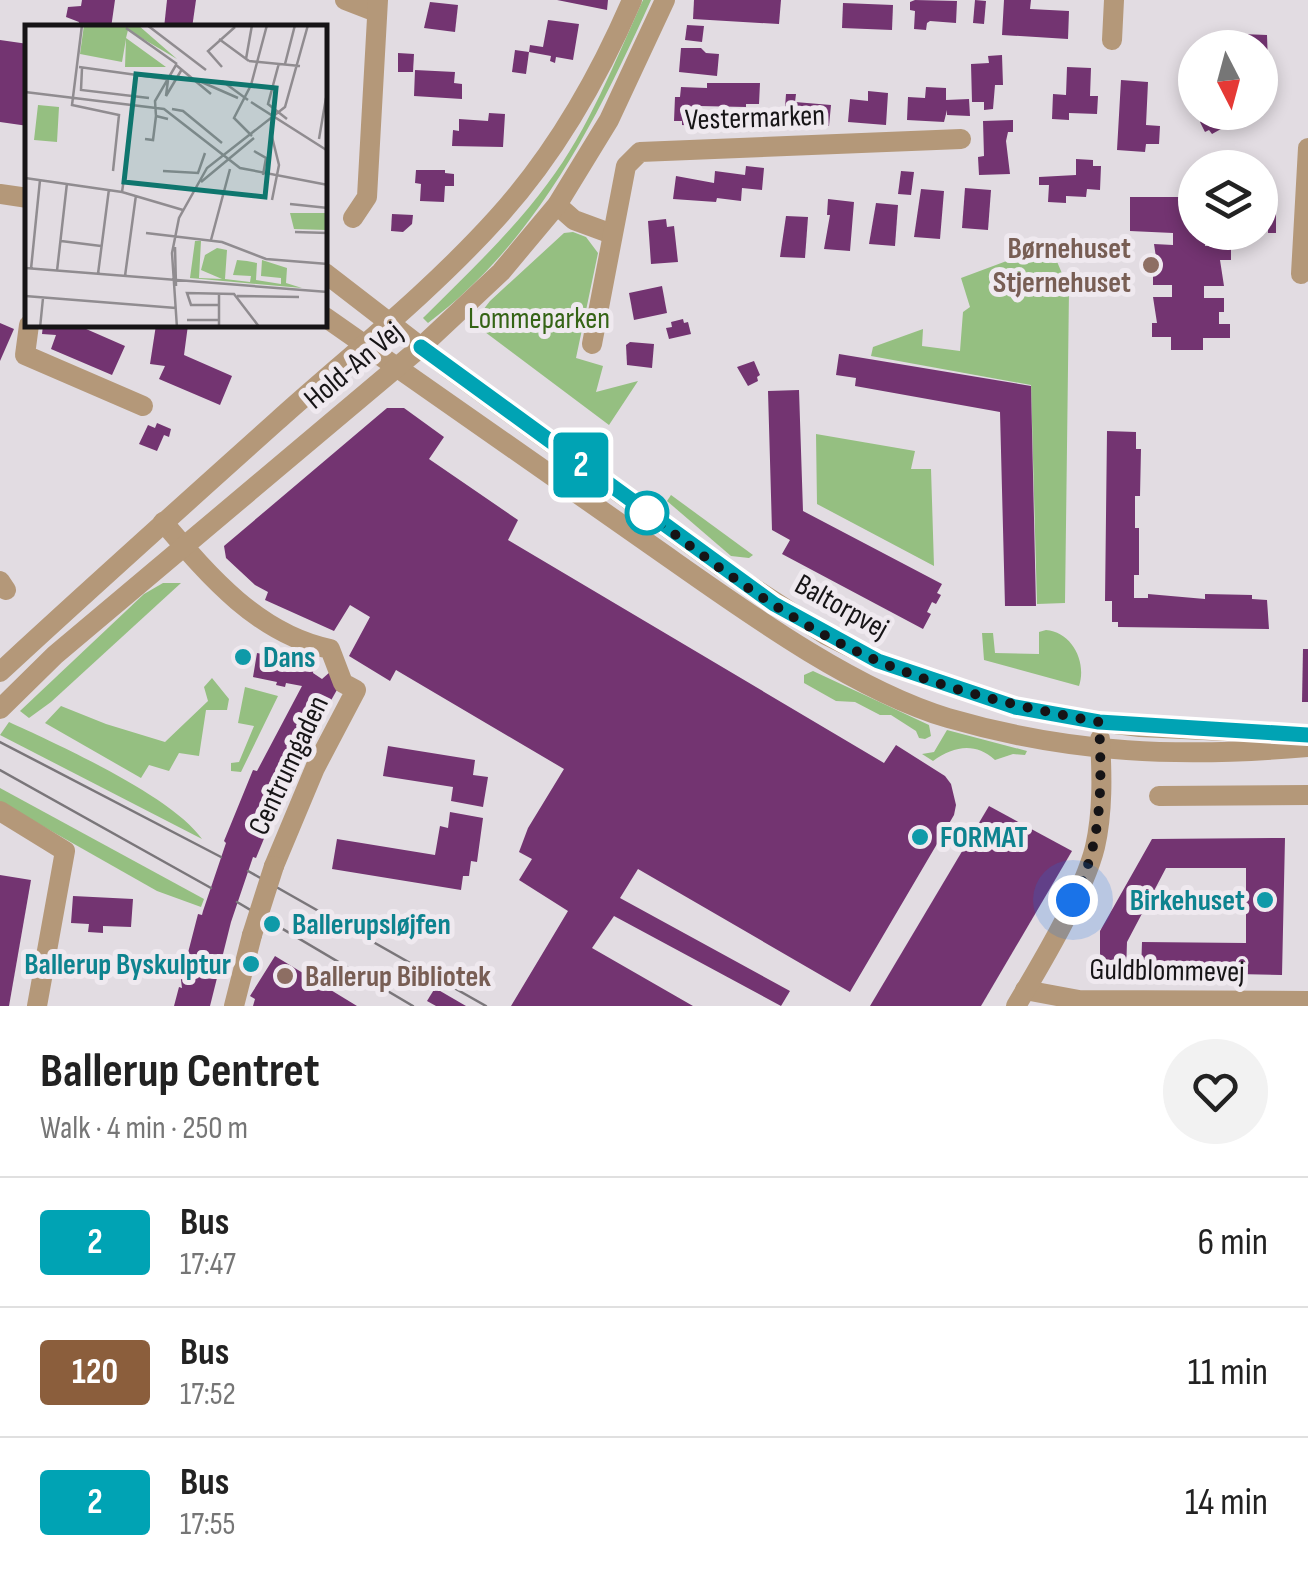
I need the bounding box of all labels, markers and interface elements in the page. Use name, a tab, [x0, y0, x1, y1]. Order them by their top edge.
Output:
inset map	[25, 25, 328, 328]
north arrow	[1178, 30, 1278, 130]
map controls	[1178, 30, 1278, 250]
street label: Vestermarken	[684, 98, 826, 138]
button: layers	[1178, 150, 1278, 250]
place label: Børnehuset Stjernehuset	[993, 231, 1131, 301]
marker: Børnehuset Stjernehuset	[1140, 254, 1162, 276]
park label: Lommeparken	[468, 301, 610, 337]
street label: Hold-An Vej	[297, 314, 410, 417]
line badge: 2	[548, 432, 614, 498]
text: 2	[573, 444, 589, 487]
unlabelled marker	[626, 492, 668, 534]
street label: Baltorpvej	[788, 567, 895, 647]
place label: Dans	[263, 640, 316, 676]
marker: Dans	[232, 646, 254, 668]
street label: Centrumgaden	[241, 690, 337, 841]
place label: FORMAT	[940, 820, 1027, 856]
marker: FORMAT	[909, 826, 931, 848]
your location	[1048, 875, 1098, 925]
place label: Birkehuset	[1130, 883, 1245, 919]
marker: Birkehuset	[1254, 889, 1276, 911]
place label: Ballerupsløjfen	[292, 907, 451, 943]
marker: Ballerupsløjfen	[261, 913, 283, 935]
place label: Ballerup Byskulptur	[24, 947, 231, 983]
street label: Guldblommevej	[1089, 952, 1245, 990]
marker: Ballerup Byskulptur	[240, 953, 262, 975]
place label: Ballerup Bibliotek	[305, 959, 491, 995]
marker: Ballerup Bibliotek	[274, 965, 296, 987]
button: heart	[1163, 1039, 1268, 1144]
text: Ballerup Centret	[40, 1043, 320, 1100]
text: Walk · 4 min · 250 m	[40, 1109, 248, 1148]
text: Bus	[180, 1200, 229, 1245]
text: 6 min	[1198, 1220, 1268, 1265]
text: 2	[87, 1221, 103, 1264]
text: 17:47	[180, 1245, 236, 1284]
text: Bus	[180, 1330, 229, 1375]
text: 11 min	[1188, 1350, 1268, 1395]
text: 120	[72, 1351, 118, 1394]
text: 17:52	[180, 1375, 236, 1414]
text: Bus	[180, 1460, 229, 1505]
text: 14 min	[1185, 1480, 1268, 1525]
text: 2	[87, 1481, 103, 1524]
text: 17:55	[180, 1505, 235, 1544]

